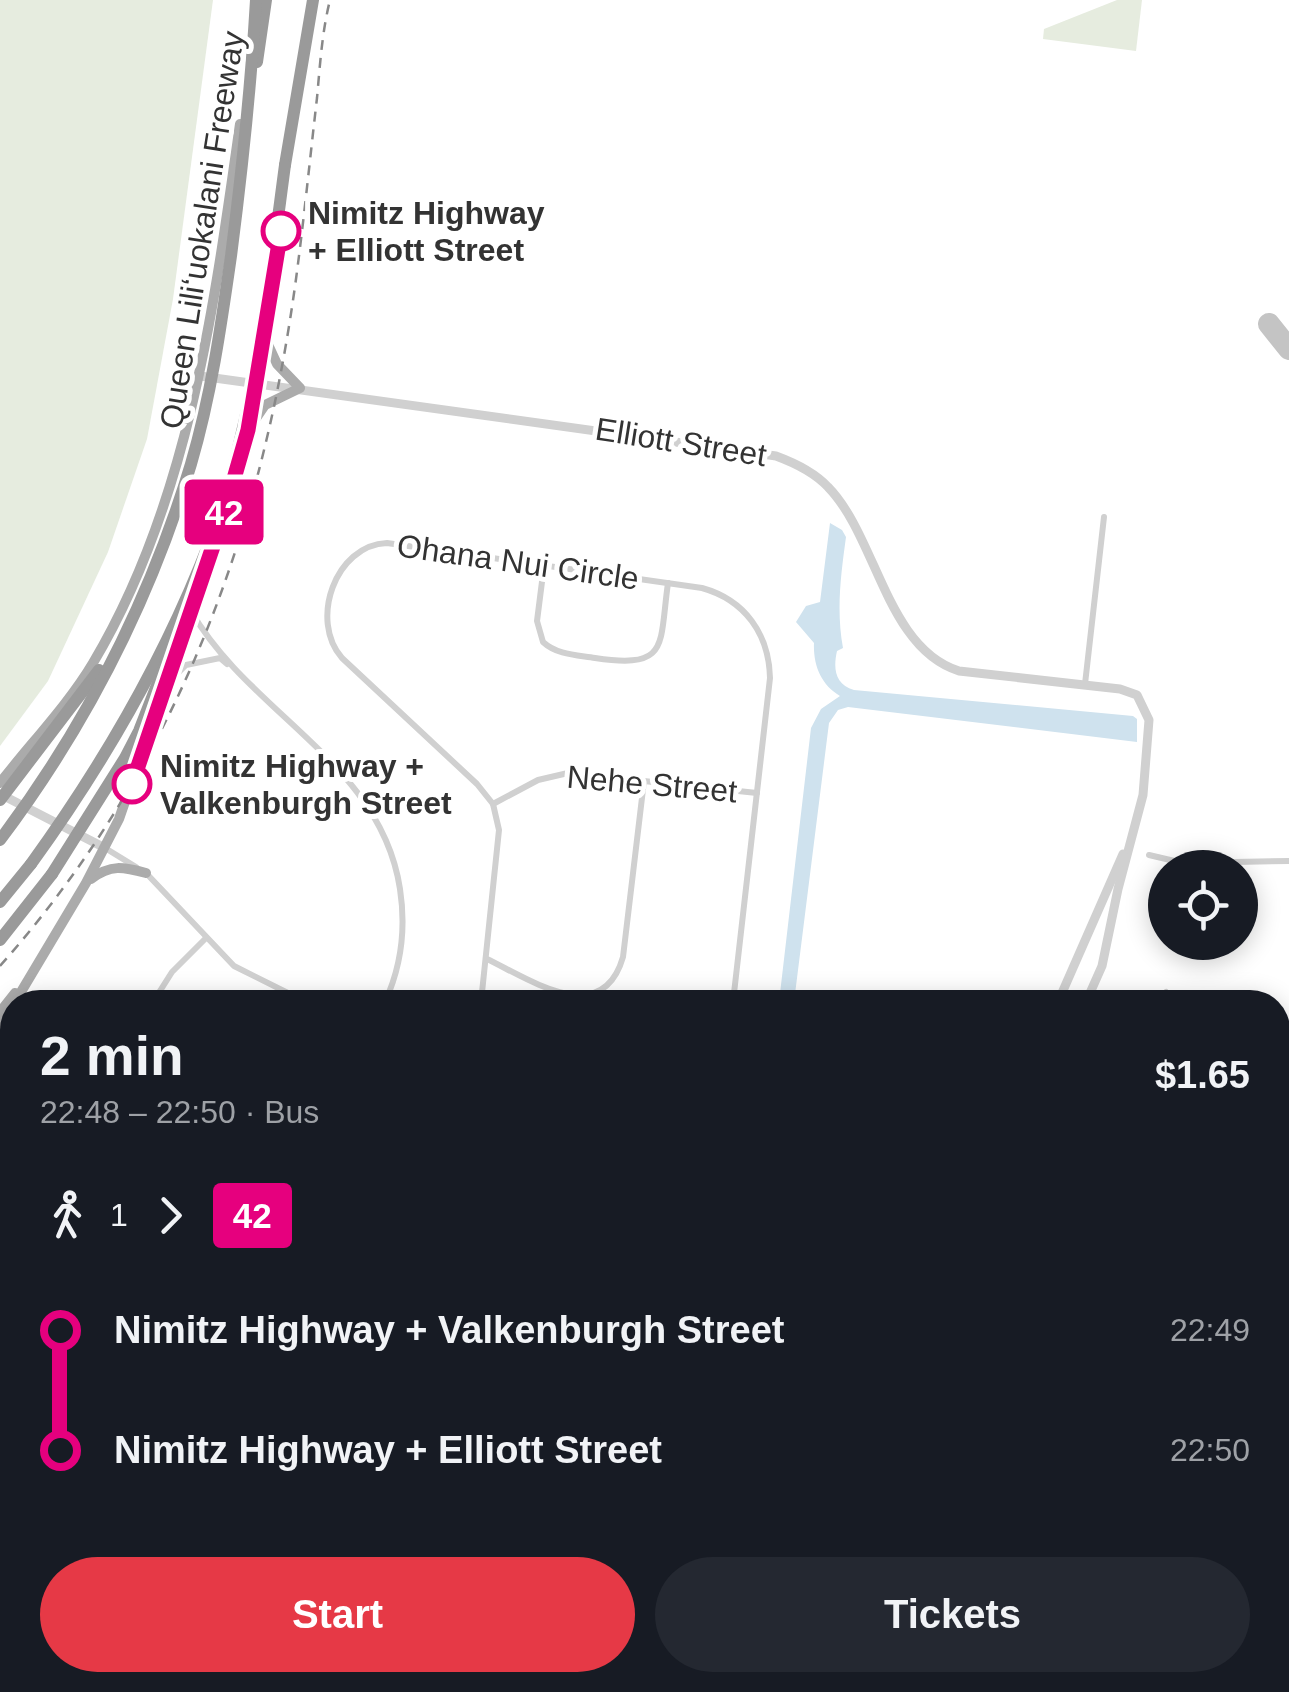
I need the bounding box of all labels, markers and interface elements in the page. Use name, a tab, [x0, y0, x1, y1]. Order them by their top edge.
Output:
street label: Queen Liliʻuokalani Freeway	[153, 29, 251, 431]
place label: Nimitz Highway + Elliott Street	[308, 195, 545, 268]
marker: Nimitz Highway + Elliott Street	[262, 212, 300, 250]
street label: Elliott Street	[593, 411, 769, 473]
line badge: 42	[179, 480, 269, 544]
text: 42	[205, 493, 243, 532]
street label: Ohana Nui Circle	[395, 527, 641, 597]
place label: Nimitz Highway + Valkenburgh Street	[160, 748, 452, 821]
street label: Nehe Street	[565, 759, 739, 809]
marker: Nimitz Highway + Valkenburgh Street	[113, 765, 151, 803]
map controls	[1148, 850, 1258, 960]
button: locate	[1148, 850, 1258, 960]
text: 2 min	[40, 1025, 184, 1087]
text: $1.65	[1155, 1054, 1250, 1096]
text: 22:48 – 22:50 · Bus	[40, 1094, 319, 1130]
icon: walk	[40, 1188, 95, 1243]
icon: forward	[143, 1188, 198, 1243]
text: 42	[233, 1196, 272, 1235]
text: 1	[110, 1197, 128, 1233]
text: Nimitz Highway + Valkenburgh Street	[114, 1309, 784, 1351]
text: 22:49	[1170, 1312, 1250, 1348]
text: Nimitz Highway + Elliott Street	[114, 1429, 662, 1471]
text: 22:50	[1170, 1432, 1250, 1468]
button: Start	[40, 1557, 635, 1672]
button: Tickets	[655, 1557, 1250, 1672]

